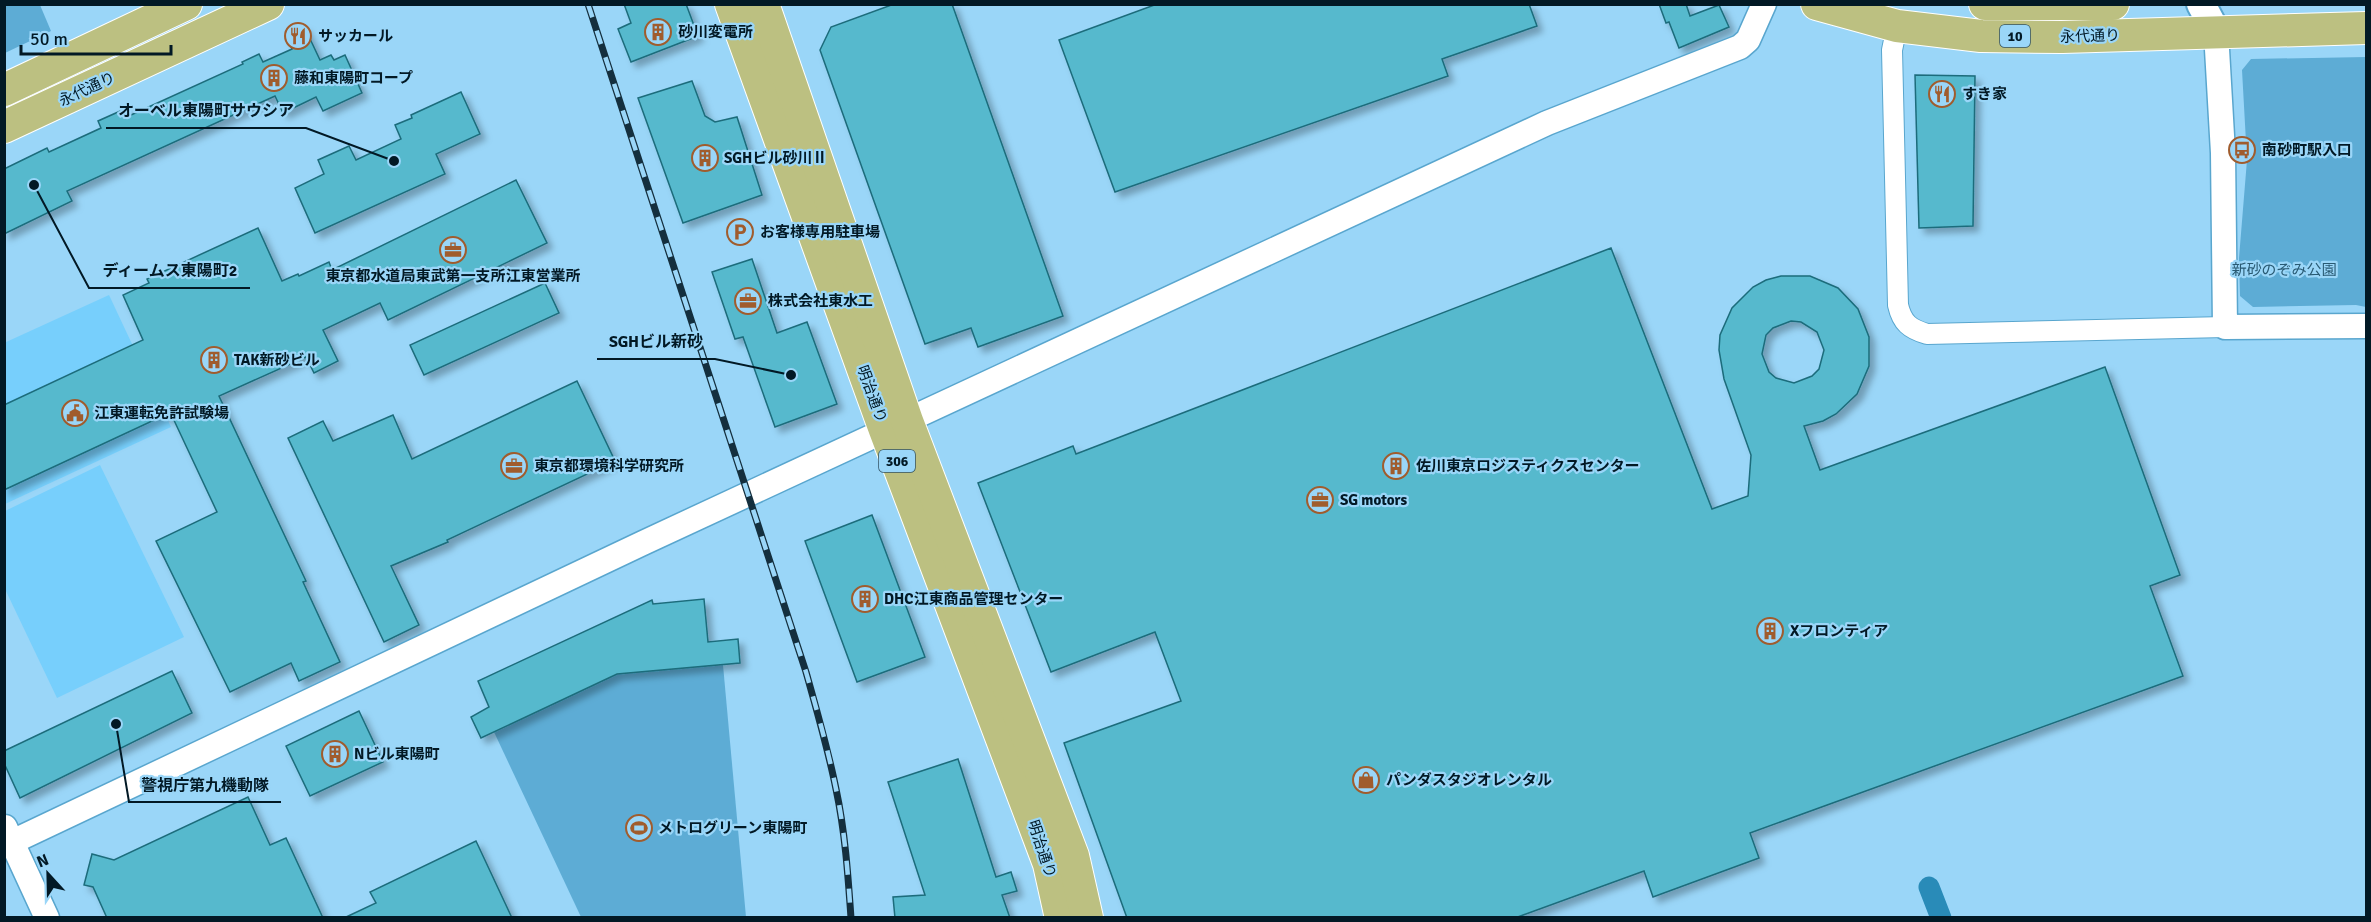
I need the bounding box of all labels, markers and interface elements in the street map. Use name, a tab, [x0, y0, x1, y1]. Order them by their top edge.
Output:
building icon: 砂川変電所	[643, 17, 673, 47]
scale bar	[21, 18, 171, 56]
restaurant icon: サッカール	[283, 21, 313, 51]
place label: 砂川変電所	[678, 23, 753, 41]
road number: 10	[2000, 25, 2030, 47]
street label: 永代通り	[2060, 26, 2120, 46]
place label: サッカール	[318, 27, 393, 45]
text: 50 m	[30, 28, 68, 50]
building icon: 藤和東陽町コープ	[259, 63, 289, 93]
street label: 永代通り	[56, 68, 118, 110]
place label: 藤和東陽町コープ	[294, 69, 413, 87]
restaurant icon: すき家	[1927, 79, 1957, 109]
place label: すき家	[1962, 85, 2007, 103]
callout: オーベル東陽町サウシア	[106, 94, 306, 128]
text: オーベル東陽町サウシア	[118, 101, 294, 121]
bus stop icon: 南砂町駅入口	[2227, 135, 2257, 165]
place label: 南砂町駅入口	[2262, 141, 2352, 159]
building icon: SGHビル砂川Ⅱ	[690, 143, 720, 173]
place label: SGHビル砂川Ⅱ	[724, 149, 827, 167]
parking icon: お客様専用駐車場	[725, 217, 755, 247]
place label: お客様専用駐車場	[760, 223, 880, 241]
office icon: 東京都水道局東武第一支所江東営業所	[438, 235, 468, 265]
callout: ディームス東陽町2	[89, 254, 250, 288]
text: ディームス東陽町2	[102, 261, 238, 281]
park label: 新砂のぞみ公園	[2231, 261, 2337, 279]
place label: 東京都水道局東武第一支所江東営業所	[325, 267, 581, 285]
office icon: 株式会社東水工	[733, 286, 763, 316]
place label: 株式会社東水工	[768, 292, 873, 310]
callout: SGHビル新砂	[597, 325, 715, 359]
text: SGHビル新砂	[609, 332, 703, 352]
building icon: TAK新砂ビル	[199, 345, 229, 375]
place label: TAK新砂ビル	[234, 351, 320, 369]
street label: 明治通り	[853, 363, 891, 425]
public building icon: 江東運転免許試験場	[60, 398, 90, 428]
place label: 江東運転免許試験場	[94, 404, 229, 422]
road number: 306	[879, 450, 915, 472]
office icon: 東京都環境科学研究所	[499, 451, 529, 481]
building icon: 佐川東京ロジスティクスセンター	[1381, 451, 1411, 481]
place label: 東京都環境科学研究所	[534, 457, 684, 475]
place label: 佐川東京ロジスティクスセンター	[1416, 457, 1640, 475]
office icon: SG motors	[1305, 485, 1335, 515]
place label: SG motors	[1340, 491, 1408, 509]
building icon: DHC江東商品管理センター	[850, 584, 880, 614]
place label: DHC江東商品管理センター	[884, 590, 1063, 608]
building icon: Xフロンティア	[1755, 616, 1785, 646]
place label: Xフロンティア	[1790, 622, 1888, 640]
building icon: Nビル東陽町	[320, 739, 350, 769]
place label: Nビル東陽町	[354, 745, 439, 763]
shop icon: パンダスタジオレンタル	[1351, 765, 1381, 795]
callout: 警視庁第九機動隊	[129, 768, 281, 802]
place label: パンダスタジオレンタル	[1386, 771, 1552, 789]
text: 警視庁第九機動隊	[141, 776, 269, 796]
sports icon: メトログリーン東陽町	[624, 813, 654, 843]
street label: 明治通り	[1024, 818, 1060, 880]
place label: メトログリーン東陽町	[658, 819, 807, 837]
north arrow	[18, 844, 78, 904]
text: N	[34, 850, 52, 872]

